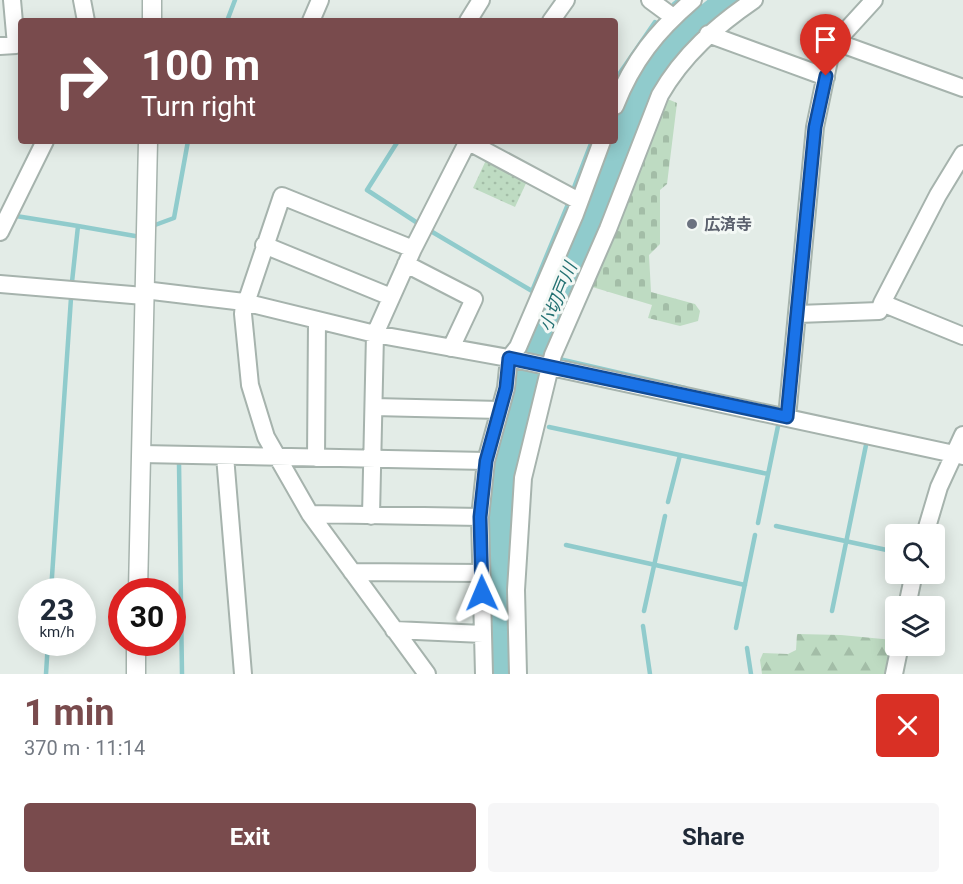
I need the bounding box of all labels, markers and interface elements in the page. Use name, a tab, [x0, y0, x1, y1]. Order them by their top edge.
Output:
pin	[800, 14, 851, 76]
icon: arrive	[809, 23, 842, 56]
text: 100 m	[141, 41, 260, 90]
icon: right	[42, 42, 120, 120]
text: Turn right	[141, 91, 256, 123]
place label: 広済寺	[704, 215, 752, 234]
marker: 広済寺	[685, 217, 699, 231]
water label: 小切戸川	[534, 258, 582, 334]
map controls	[885, 524, 945, 656]
button: search	[885, 524, 945, 584]
position arrow	[450, 561, 514, 625]
speed limit sign: 30	[108, 578, 186, 656]
text: 23	[40, 592, 74, 627]
button: layers	[885, 596, 945, 656]
text: km/h	[39, 623, 75, 641]
text: 1 min	[24, 692, 115, 734]
button: close	[876, 694, 939, 757]
text: 370 m · 11:14	[24, 736, 145, 760]
button: Exit	[24, 803, 476, 872]
button: Share	[488, 803, 939, 872]

